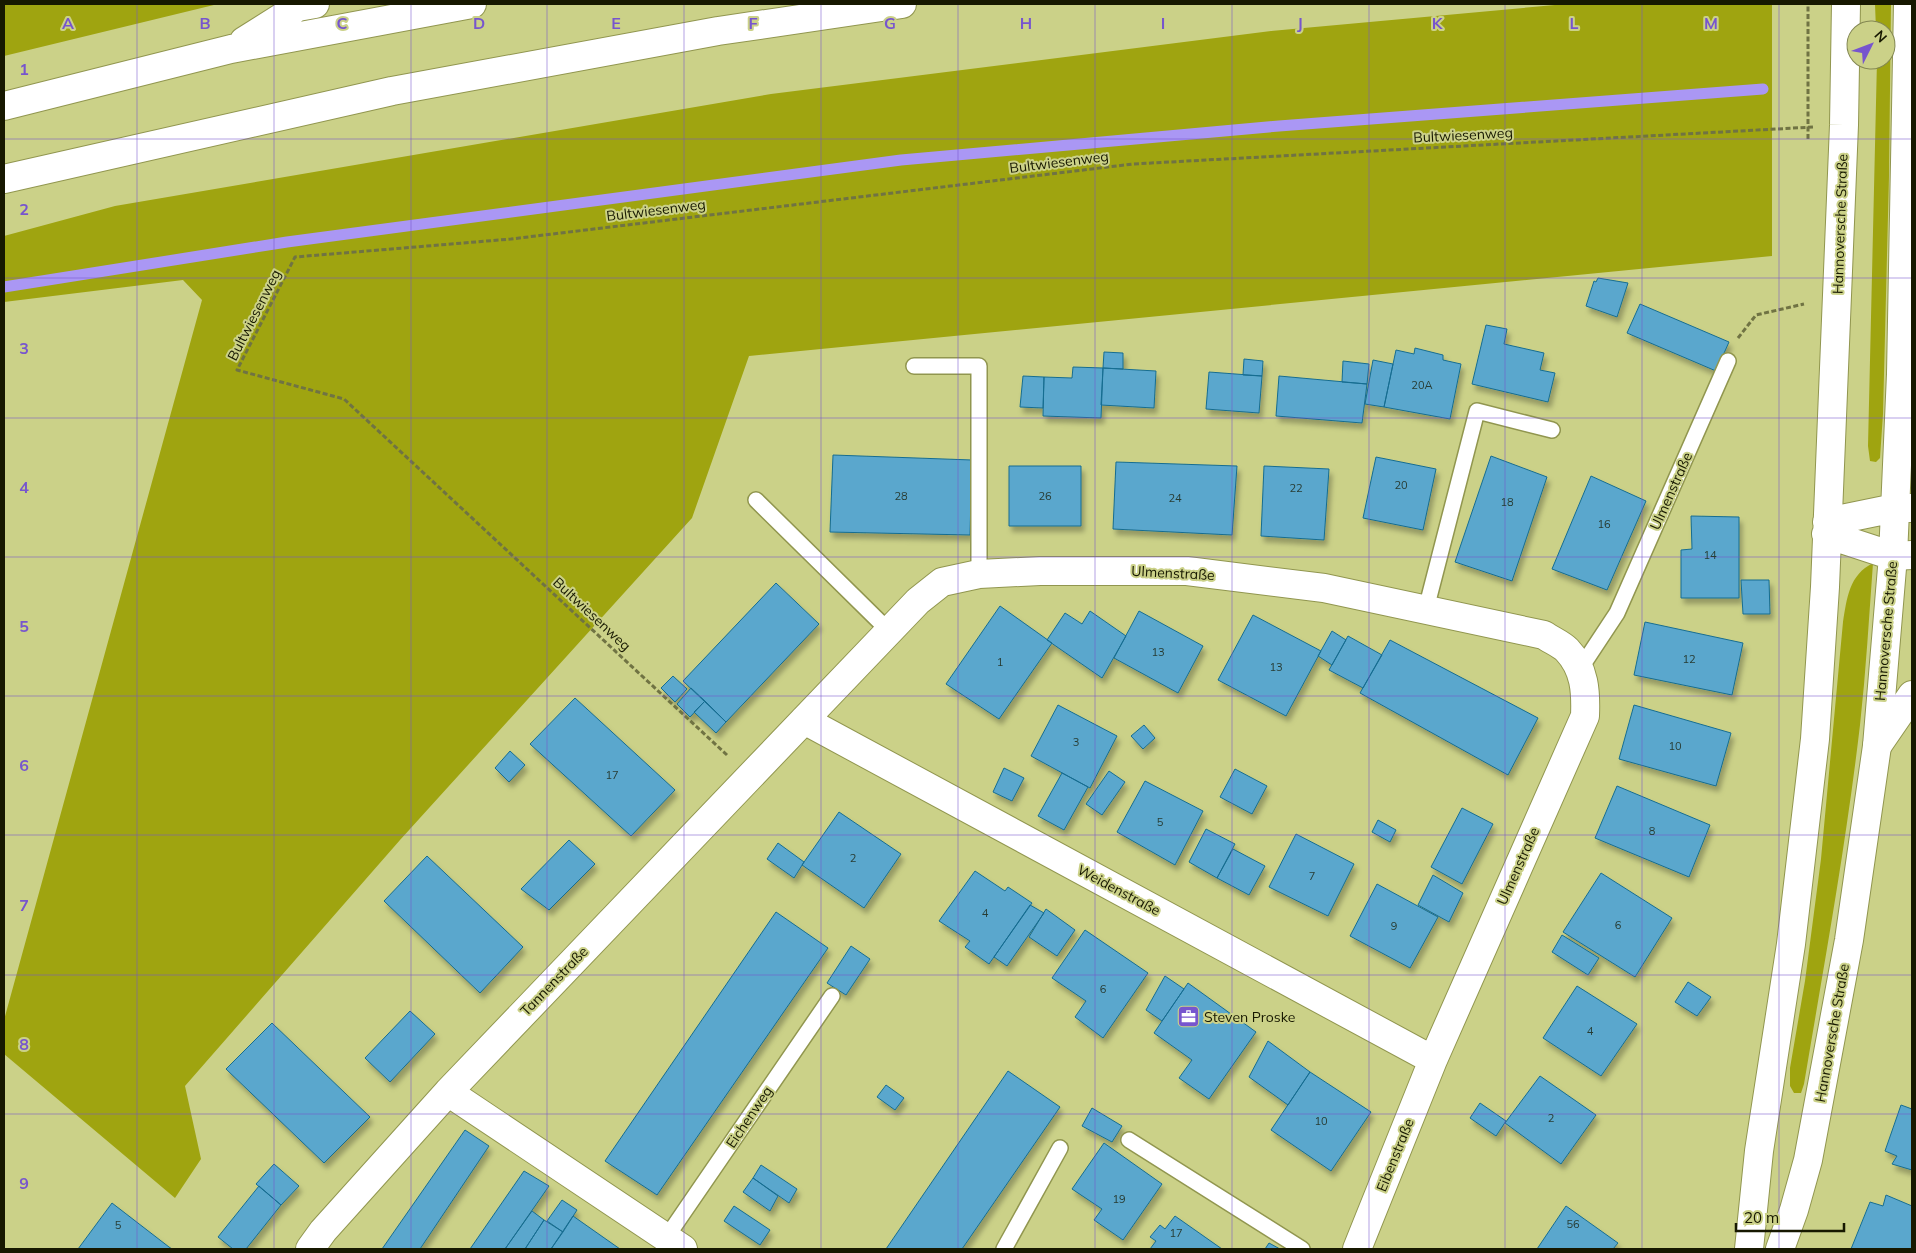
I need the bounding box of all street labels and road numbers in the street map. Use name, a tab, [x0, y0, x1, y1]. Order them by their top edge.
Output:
street label: Bultwiesenweg	[1413, 123, 1513, 147]
street label: Bultwiesenweg	[1008, 147, 1110, 177]
street label: Hannoversche Straße	[1829, 154, 1851, 294]
street label: Bultwiesenweg	[605, 195, 707, 225]
street label: Bultwiesenweg	[223, 266, 285, 364]
street label: Ulmenstraße	[1646, 449, 1696, 533]
street label: Hannoversche Straße	[1871, 560, 1901, 702]
street label: Ulmenstraße	[1131, 562, 1215, 584]
street label: Bultwiesenweg	[549, 573, 635, 655]
street label: Ulmenstraße	[1493, 824, 1543, 908]
street label: Weidenstraße	[1074, 861, 1164, 919]
street label: Tannenstraße	[516, 942, 592, 1020]
street label: Hannoversche Straße	[1811, 962, 1853, 1104]
street label: Eichenweg	[722, 1083, 776, 1151]
street label: Eibenstraße	[1372, 1116, 1418, 1194]

